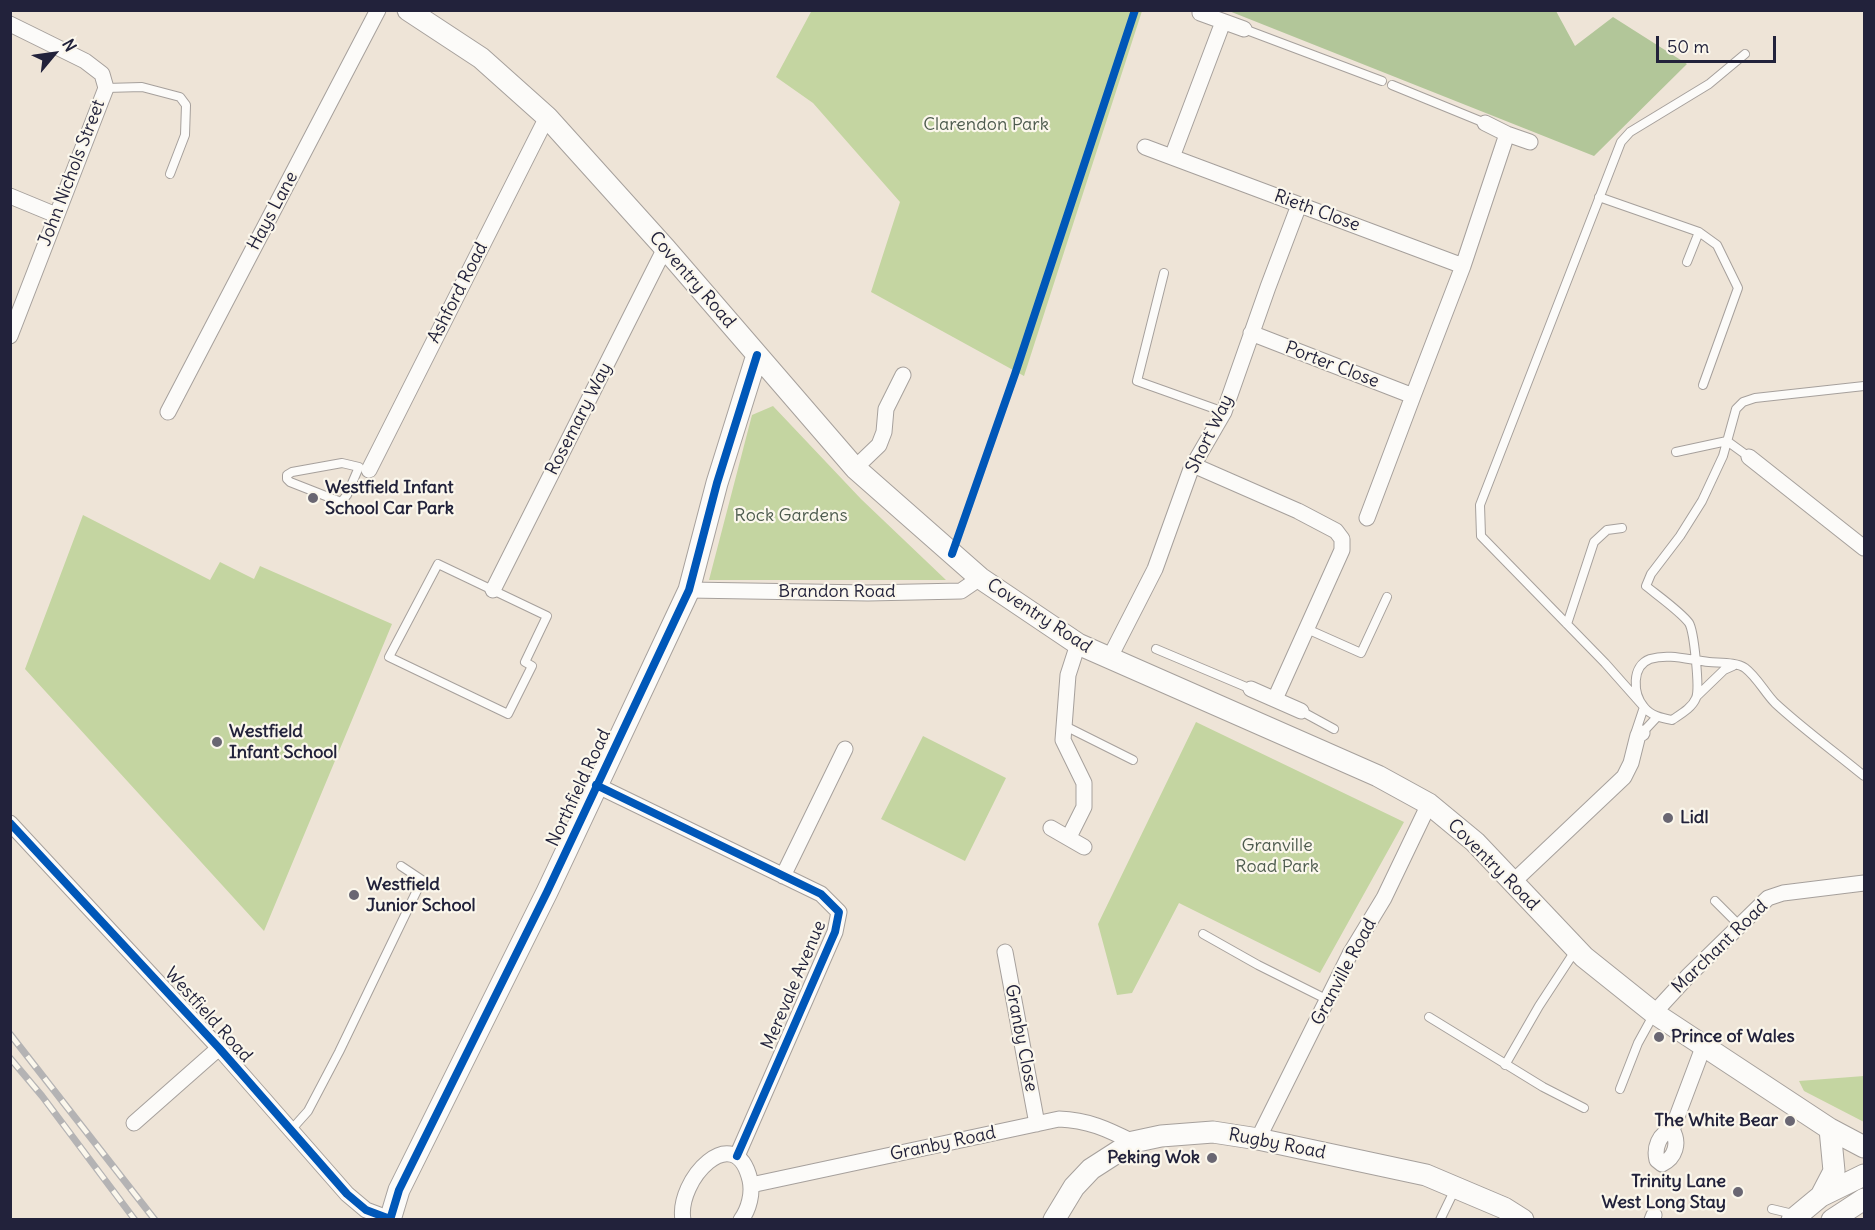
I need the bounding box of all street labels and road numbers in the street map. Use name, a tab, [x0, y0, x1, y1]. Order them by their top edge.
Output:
street label: John Nichols Street	[34, 97, 110, 249]
street label: Hays Lane	[243, 168, 303, 254]
street label: Rieth Close	[1271, 185, 1363, 237]
street label: Coventry Road	[644, 227, 740, 333]
street label: Ashford Road	[423, 239, 493, 347]
street label: Porter Close	[1282, 337, 1382, 393]
street label: Rosemary Way	[541, 359, 617, 479]
street label: Short Way	[1182, 391, 1238, 477]
street label: Coventry Road	[983, 574, 1095, 658]
street label: Brandon Road	[778, 581, 896, 603]
street label: Northfield Road	[542, 726, 616, 850]
street label: Coventry Road	[1443, 815, 1543, 915]
street label: Marchant Road	[1668, 896, 1772, 998]
street label: Granville Road	[1307, 915, 1381, 1029]
street label: Merevale Avenue	[757, 917, 831, 1053]
street label: Westfield Road	[160, 963, 256, 1067]
street label: Granby Close	[1000, 982, 1042, 1094]
street label: Granby Road	[888, 1122, 998, 1166]
street label: Rugby Road	[1227, 1124, 1327, 1164]

